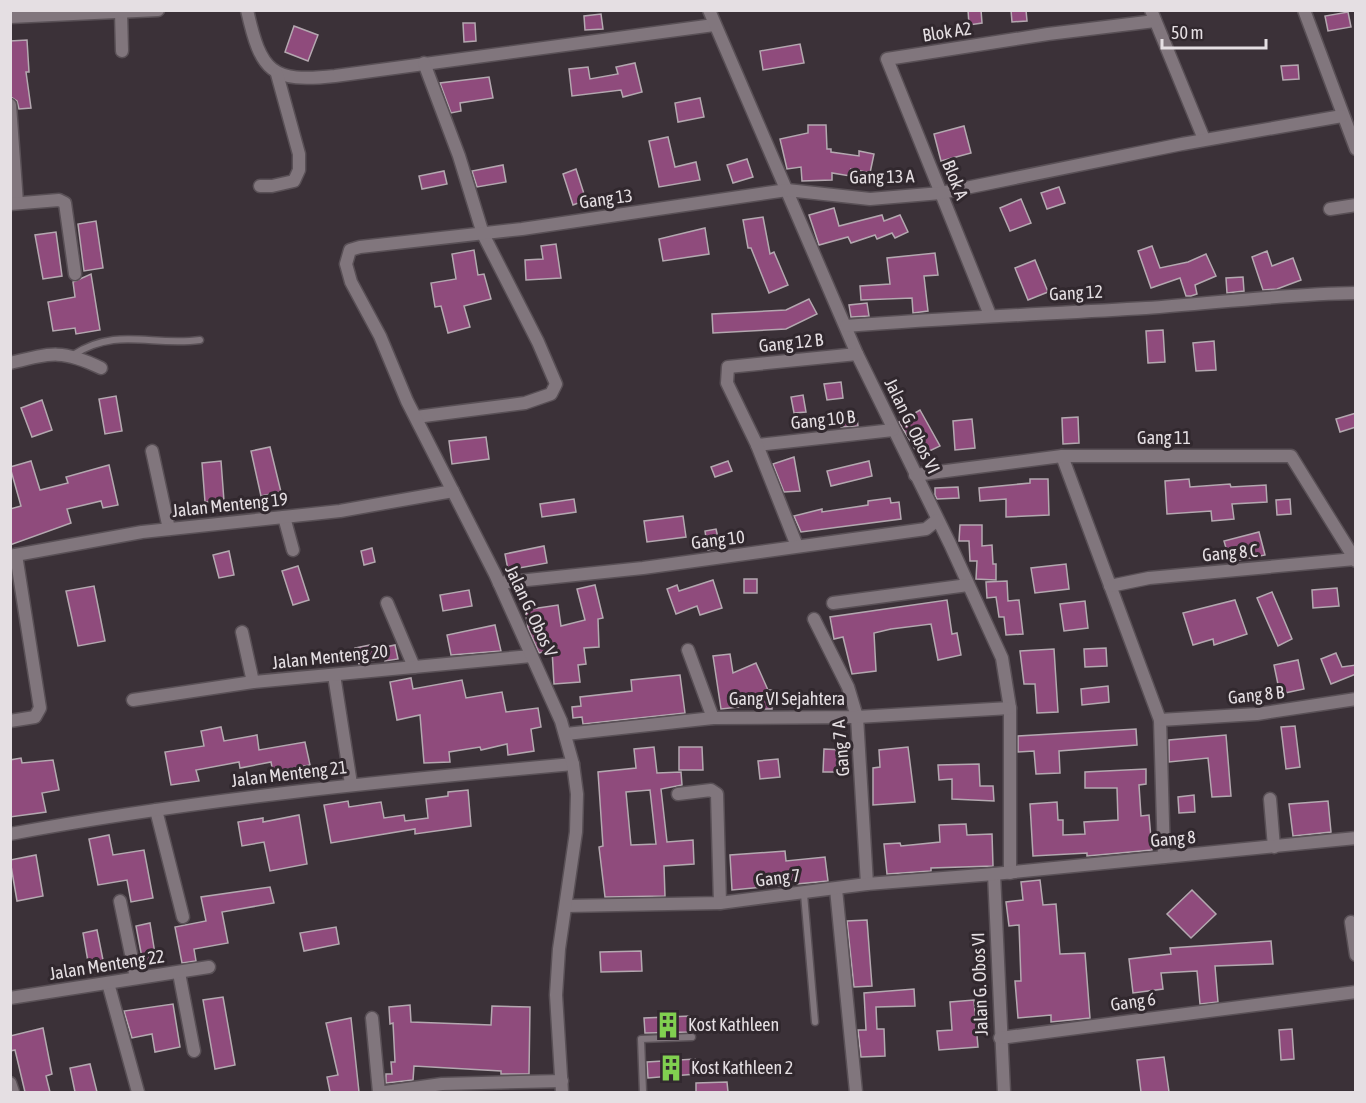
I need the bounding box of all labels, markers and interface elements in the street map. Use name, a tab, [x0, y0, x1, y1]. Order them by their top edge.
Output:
scale bar	[1162, 12, 1266, 50]
street label: Blok A2	[921, 17, 973, 46]
text: 50 m	[1171, 22, 1203, 43]
street label: Blok A	[938, 157, 973, 203]
street label: Gang 13 A	[849, 165, 915, 188]
street label: Gang 13	[578, 184, 634, 213]
street label: Gang 12	[1049, 281, 1103, 304]
street label: Gang 12 B	[758, 329, 825, 356]
street label: Jalan G. Obos VI	[880, 375, 945, 477]
street label: Gang 10 B	[790, 406, 857, 433]
street label: Gang 11	[1137, 427, 1191, 448]
street label: Jalan Menteng 19	[171, 488, 289, 521]
street label: Gang 10	[690, 526, 746, 553]
street label: Gang 8 C	[1201, 540, 1259, 565]
street label: Jalan G. Obos V	[501, 562, 562, 660]
street label: Jalan Menteng 20	[271, 640, 389, 673]
street label: Gang 8 B	[1227, 681, 1286, 708]
street label: Gang VI Sejahtera	[729, 688, 845, 709]
street label: Gang 7 A	[828, 719, 853, 777]
street label: Jalan Menteng 21	[230, 756, 348, 791]
street label: Gang 8	[1149, 826, 1196, 851]
street label: Gang 7	[754, 864, 802, 891]
street label: Jalan G. Obos VI	[967, 932, 992, 1036]
street label: Jalan Menteng 22	[48, 945, 166, 984]
street label: Gang 6	[1109, 988, 1157, 1015]
building icon: Kost Kathleen	[653, 1010, 683, 1040]
place label: Kost Kathleen	[688, 1014, 779, 1035]
building icon: Kost Kathleen 2	[656, 1053, 686, 1083]
place label: Kost Kathleen 2	[691, 1057, 793, 1078]

